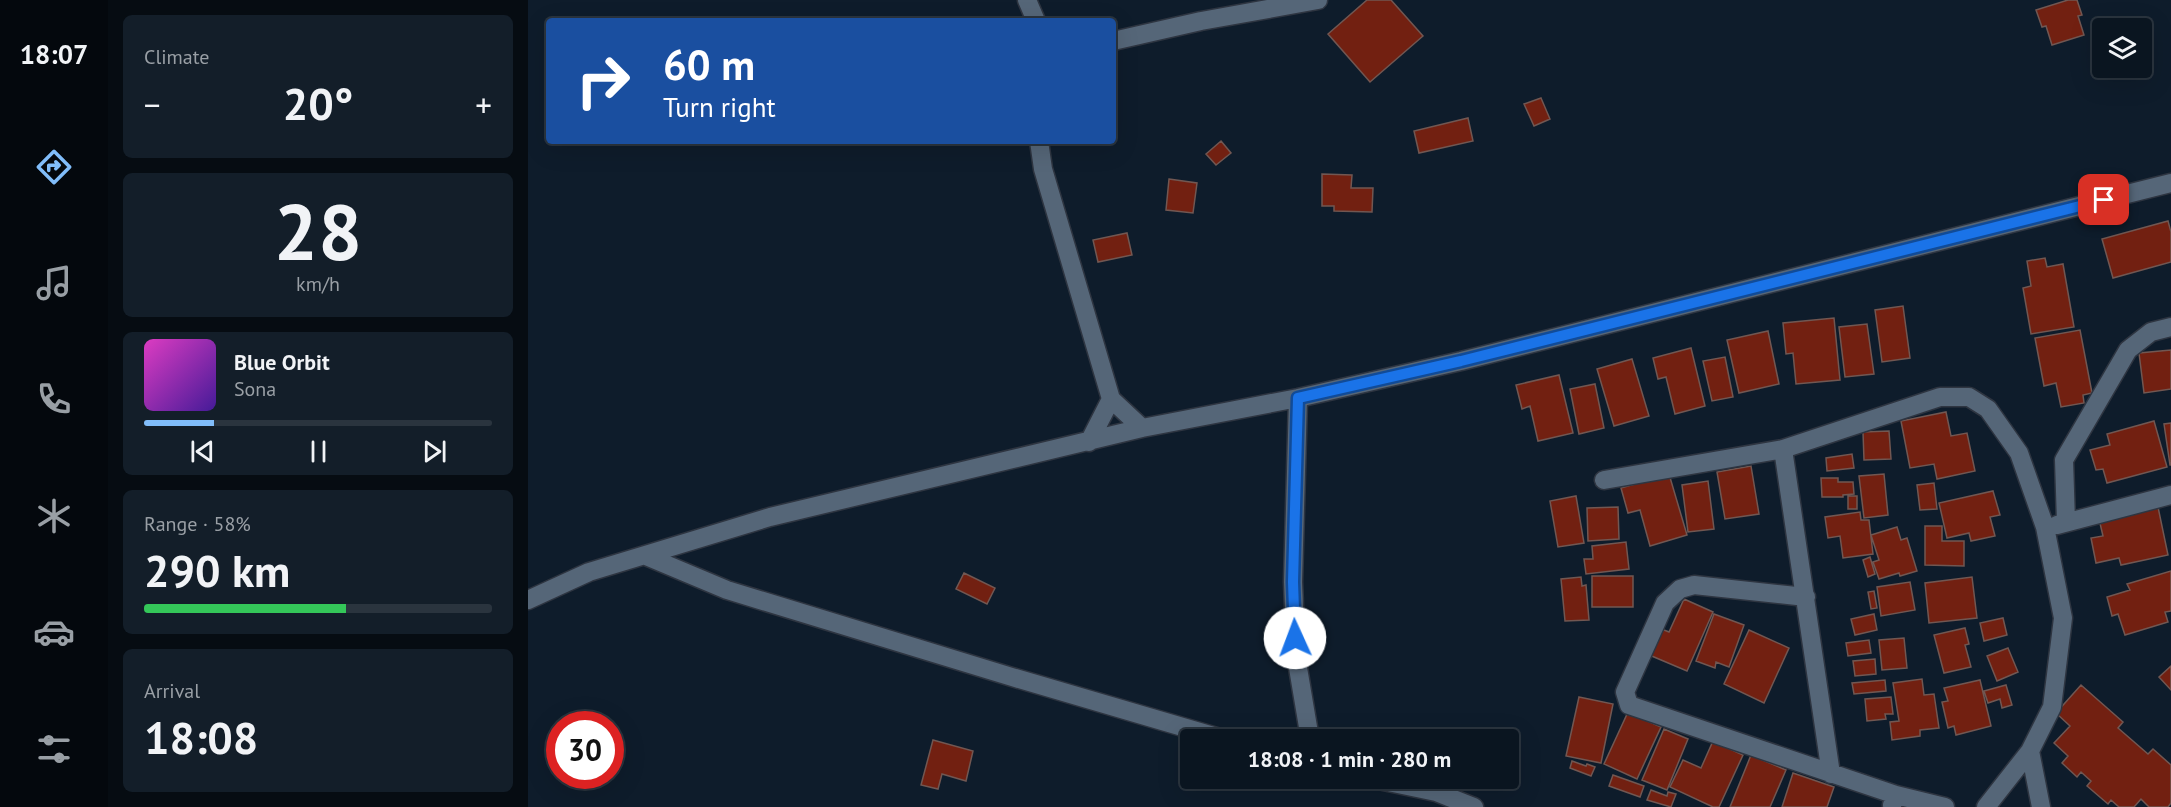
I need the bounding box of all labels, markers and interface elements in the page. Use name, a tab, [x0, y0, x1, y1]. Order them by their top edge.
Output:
map controls	[2092, 18, 2152, 78]
button: layers	[2092, 18, 2152, 78]
text: 18:07	[20, 37, 88, 71]
text: 60 m	[663, 37, 755, 92]
icon: right	[564, 42, 642, 120]
text: Climate	[144, 44, 210, 70]
text: 20°	[283, 74, 353, 132]
text: −	[144, 83, 161, 126]
text: +	[475, 83, 492, 126]
text: Turn right	[663, 90, 776, 124]
icon: directions	[33, 146, 75, 188]
pin	[2078, 174, 2129, 225]
text: 28	[274, 181, 362, 282]
icon: arrive	[2087, 183, 2120, 216]
icon: music	[33, 262, 75, 304]
text: km/h	[296, 271, 340, 297]
text: Blue Orbit	[234, 348, 330, 376]
text: Sona	[234, 376, 276, 402]
icon: phone	[33, 378, 75, 420]
icon: previous	[186, 435, 219, 468]
icon: pause	[302, 435, 335, 468]
icon: next	[418, 435, 451, 468]
icon: climate	[33, 495, 75, 537]
text: Range · 58%	[144, 511, 251, 537]
text: 290 km	[144, 541, 290, 599]
position arrow	[1263, 606, 1327, 670]
icon: car	[33, 611, 75, 653]
text: Arrival	[144, 678, 200, 704]
text: 18:08	[144, 708, 258, 766]
speed limit sign: 30	[546, 711, 624, 789]
icon: filters	[33, 728, 75, 770]
text: 18:08 · 1 min · 280 m	[1248, 745, 1451, 773]

